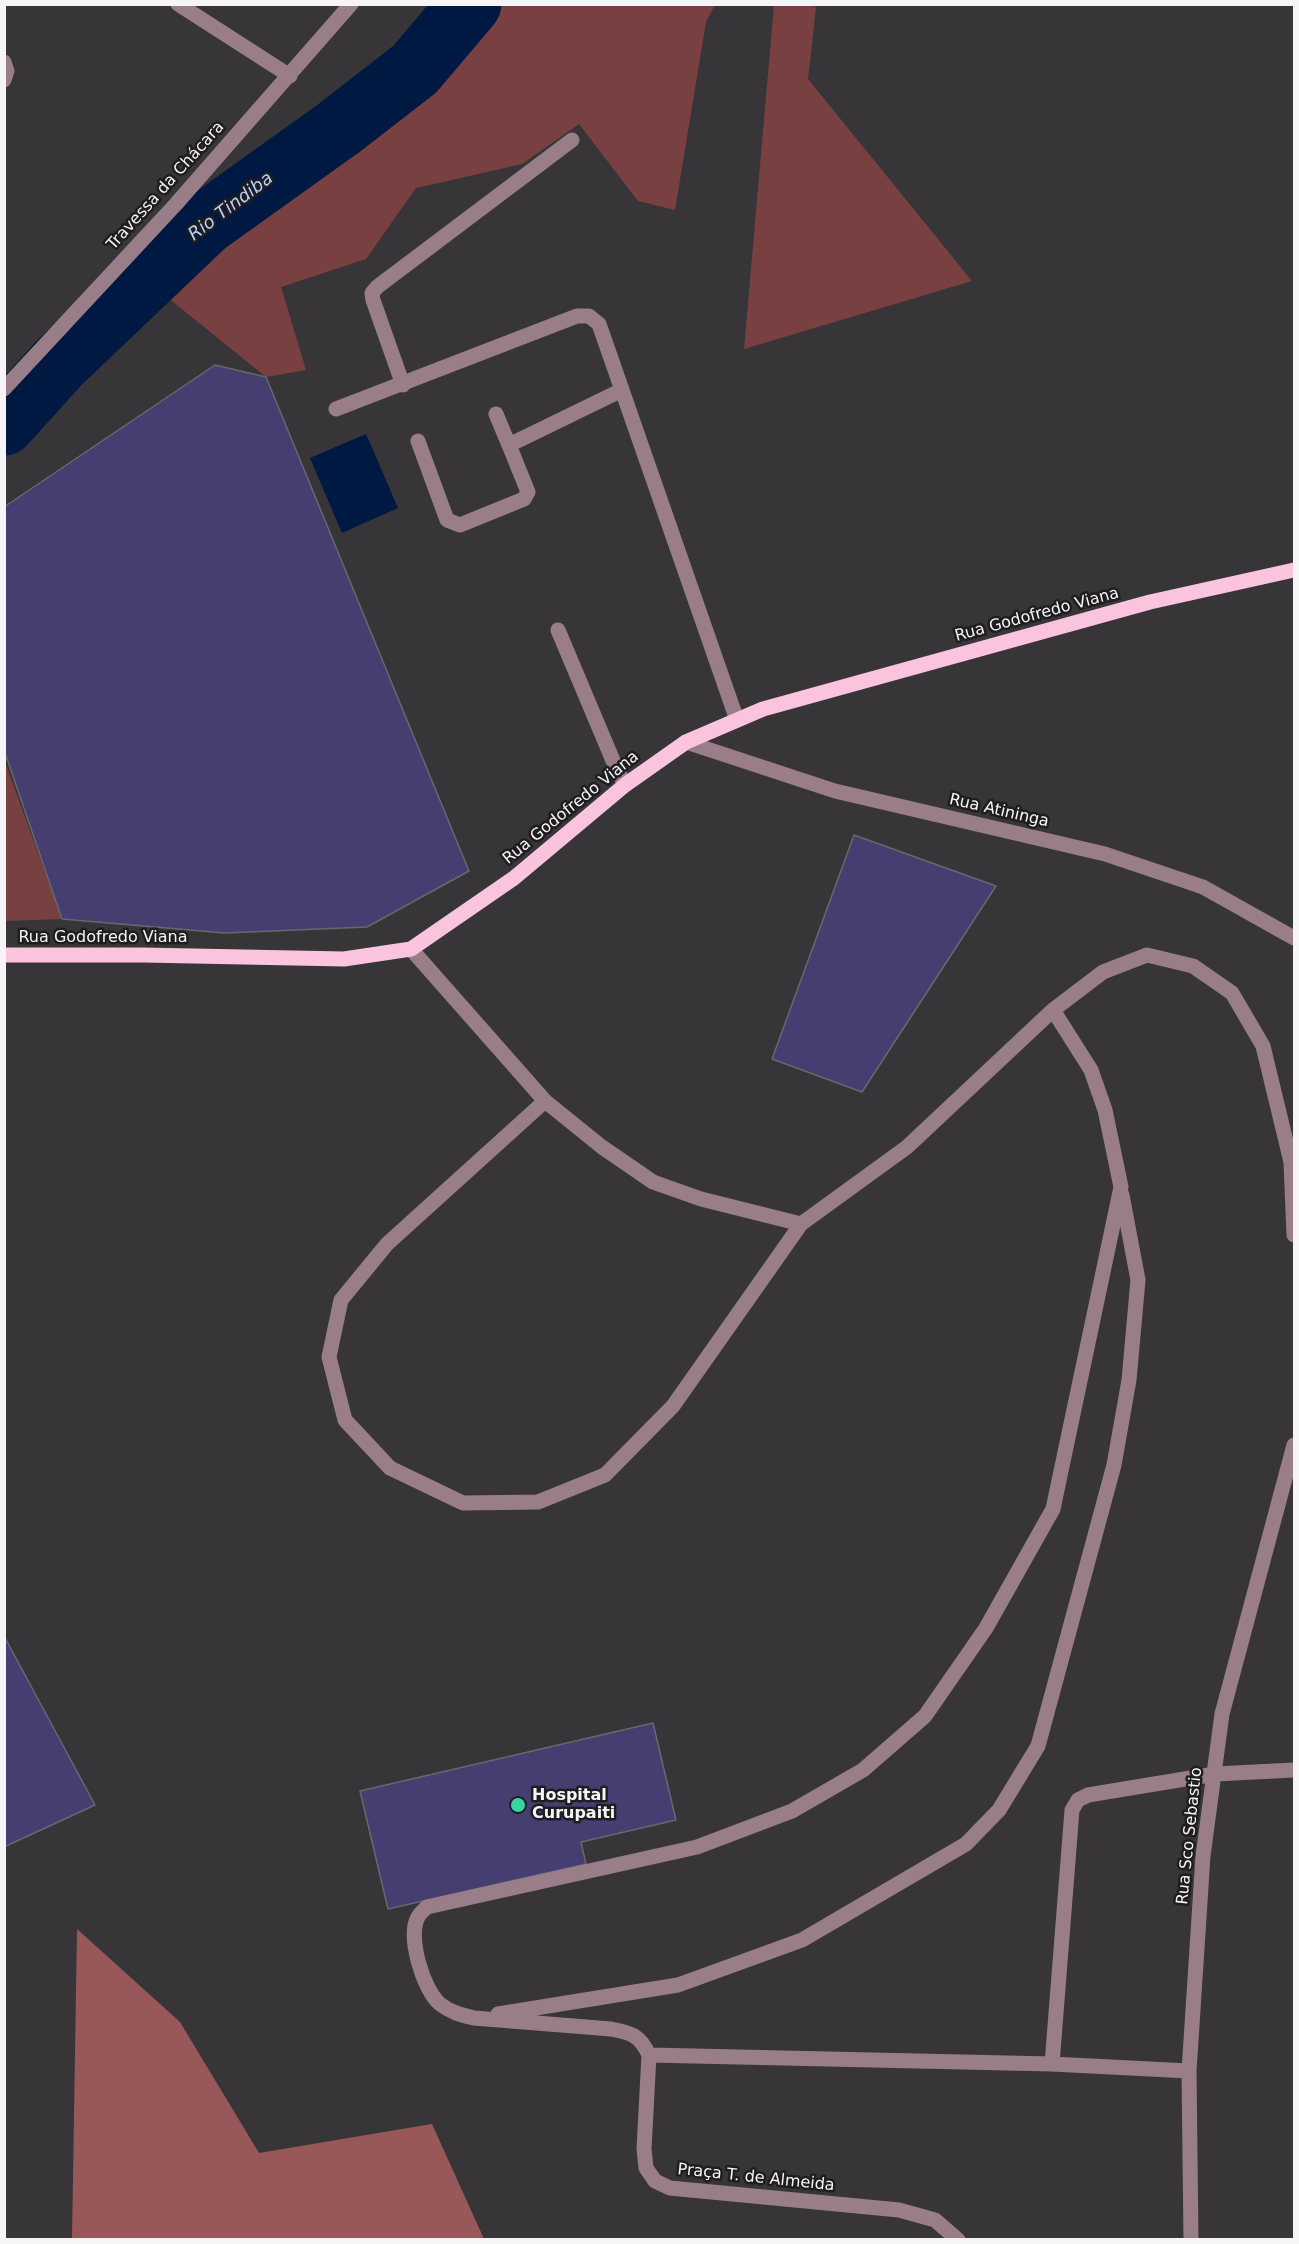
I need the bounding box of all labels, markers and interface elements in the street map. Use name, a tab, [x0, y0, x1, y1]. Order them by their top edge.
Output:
street label: Travessa da Chácara	[103, 118, 229, 254]
water label: Rio Tindiba	[184, 168, 278, 246]
street label: Rua Godofredo Viana	[953, 584, 1121, 646]
street label: Rua Godofredo Viana	[499, 747, 643, 869]
street label: Rua Atininga	[947, 790, 1051, 832]
street label: Rua Godofredo Viana	[18, 928, 188, 948]
street label: Rua Sco Sebastio	[1173, 1766, 1207, 1906]
place label: Hospital Curupaiti	[532, 1786, 615, 1824]
marker: Hospital Curupaiti	[509, 1796, 527, 1814]
street label: Praça T. de Almeida	[677, 2160, 835, 2196]

